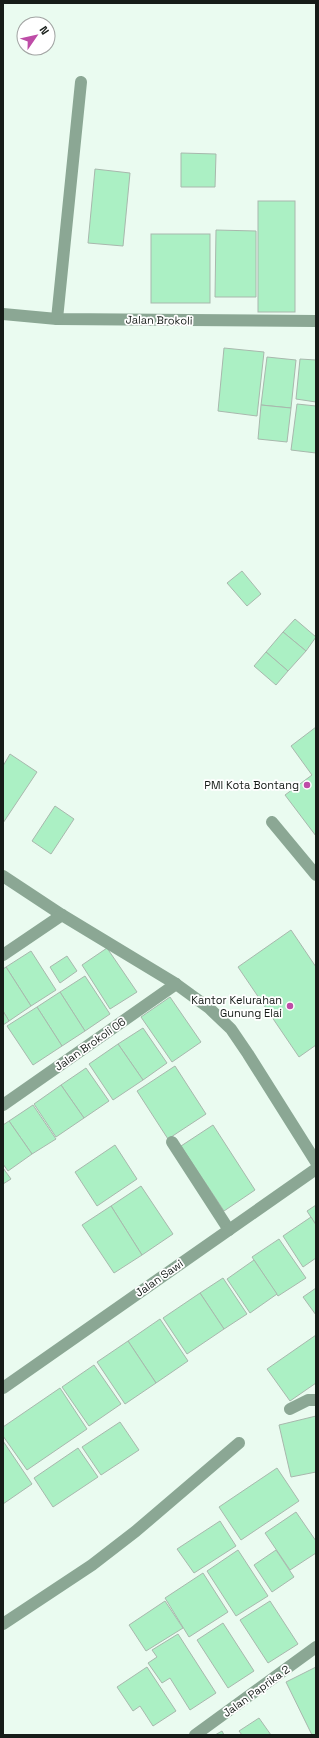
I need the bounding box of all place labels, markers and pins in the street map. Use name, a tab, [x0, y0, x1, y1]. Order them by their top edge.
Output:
place label: PMI Kota Bontang	[204, 778, 299, 792]
marker: PMI Kota Bontang	[302, 780, 312, 790]
place label: Kantor Kelurahan Gunung Elai	[191, 993, 282, 1020]
marker: Kantor Kelurahan Gunung Elai	[285, 1001, 295, 1011]

